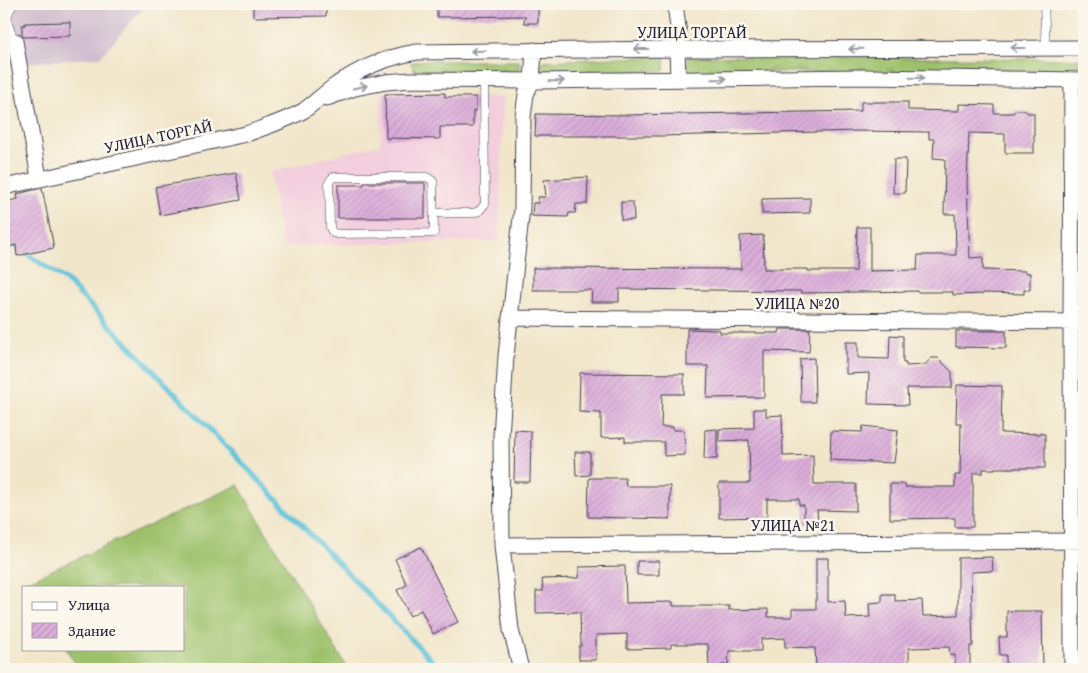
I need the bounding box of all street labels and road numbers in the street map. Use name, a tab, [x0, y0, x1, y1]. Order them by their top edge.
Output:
street label: УЛИЦА ТОРГАЙ	[637, 20, 747, 44]
street label: УЛИЦА ТОРГАЙ	[102, 113, 214, 159]
street label: УЛИЦА №20	[755, 291, 840, 315]
street label: УЛИЦА №21	[751, 513, 835, 537]

